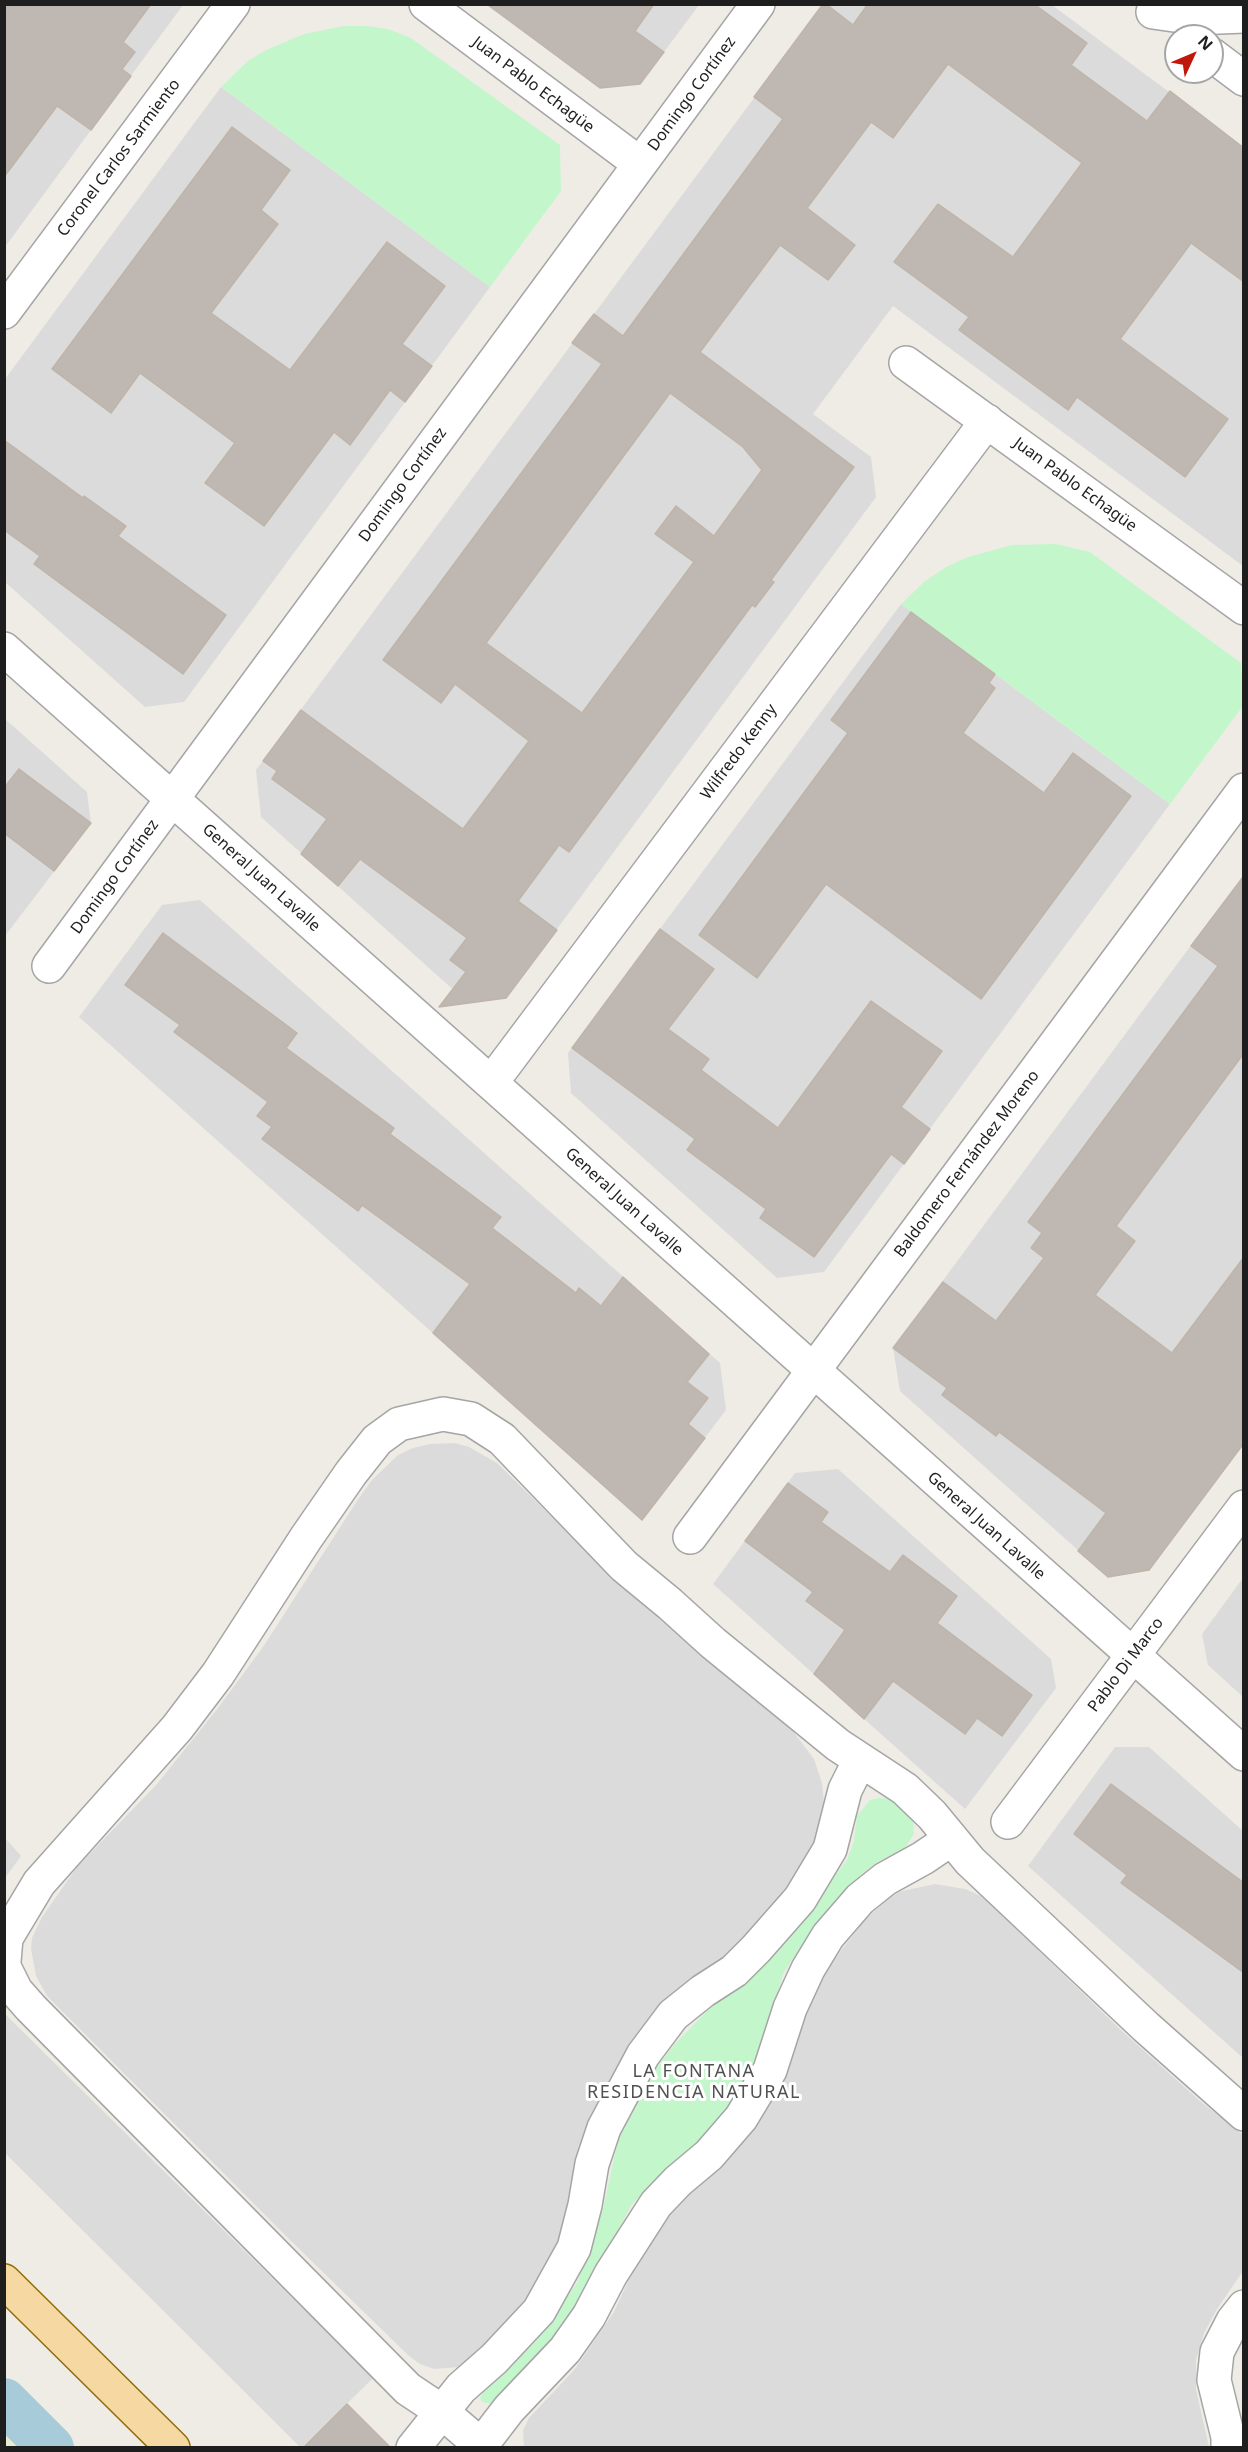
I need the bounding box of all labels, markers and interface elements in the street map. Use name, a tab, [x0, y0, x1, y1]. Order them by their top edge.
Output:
north arrow	[1164, 24, 1224, 84]
text: N	[1193, 31, 1218, 55]
street label: Juan Pablo Echagüe	[468, 33, 598, 137]
street label: Domingo Cortínez	[644, 33, 740, 155]
street label: Coronel Carlos Sarmiento	[54, 76, 184, 240]
street label: Domingo Cortínez	[355, 424, 451, 546]
street label: Juan Pablo Echagüe	[1010, 434, 1140, 536]
street label: Wilfredo Kenny	[697, 701, 781, 803]
street label: Domingo Cortínez	[67, 816, 163, 938]
street label: General Juan Lavalle	[198, 820, 324, 936]
street label: Baldomero Fernández Moreno	[890, 1067, 1044, 1261]
street label: General Juan Lavalle	[561, 1144, 687, 1260]
street label: General Juan Lavalle	[923, 1468, 1049, 1584]
street label: Pablo Di Marco	[1084, 1614, 1168, 1716]
district label: LA FONTANA RESIDENCIA NATURAL	[587, 2061, 801, 2104]

